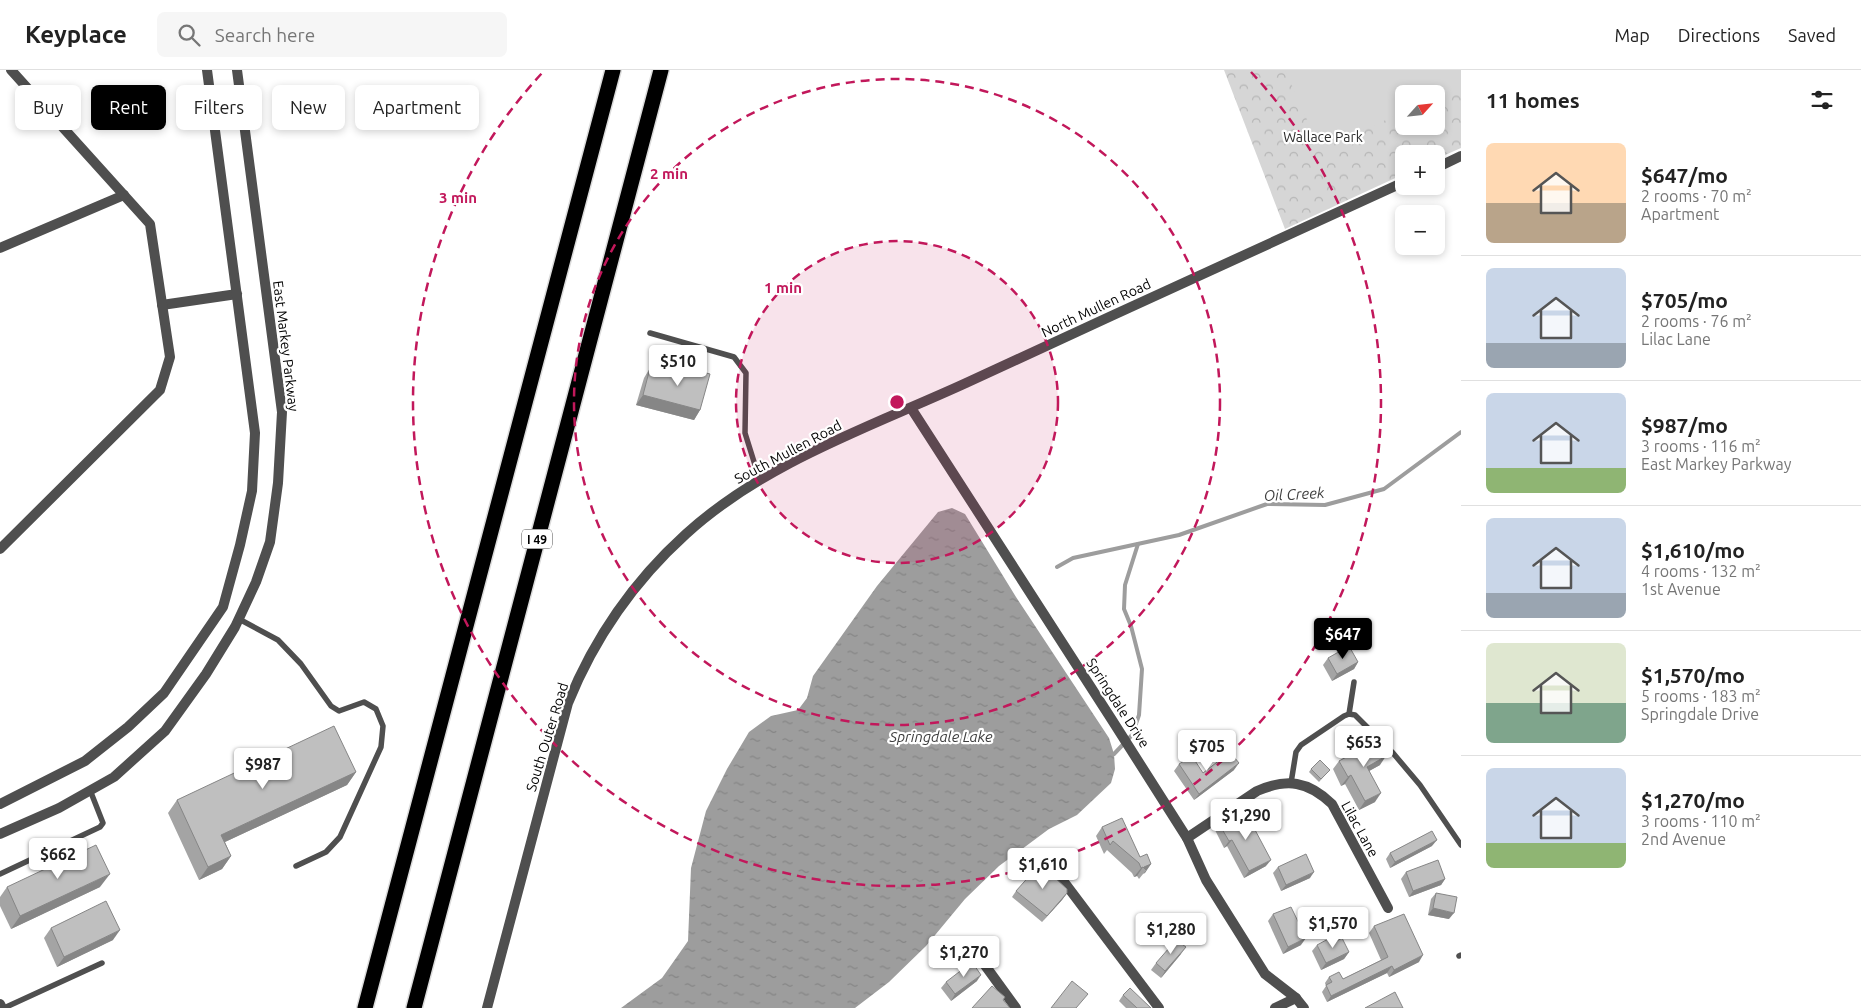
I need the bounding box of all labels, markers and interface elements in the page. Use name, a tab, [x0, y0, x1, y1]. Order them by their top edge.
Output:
search box	[157, 12, 507, 57]
text: Keyplace	[25, 21, 127, 48]
icon: search	[175, 21, 203, 49]
text: Search here	[215, 24, 315, 46]
text: Map	[1614, 25, 1650, 45]
text: Directions	[1678, 25, 1760, 45]
text: Saved	[1788, 25, 1836, 45]
chip: Buy	[15, 85, 81, 130]
chip: Rent	[91, 85, 166, 130]
chip: Filters	[176, 85, 262, 130]
chip: New	[272, 85, 345, 130]
chip: Apartment	[355, 85, 479, 130]
north arrow	[1395, 85, 1445, 135]
map controls	[1395, 85, 1445, 255]
icon: filters	[1808, 86, 1836, 114]
text: 11 homes	[1486, 88, 1580, 112]
park label: Wallace Park	[1283, 129, 1363, 145]
button: +	[1395, 145, 1445, 195]
icon: home	[1526, 163, 1586, 223]
text: $647/mo	[1641, 163, 1728, 187]
text: 2 min	[650, 165, 688, 182]
text: 2 rooms · 70 m²	[1641, 187, 1752, 205]
text: 3 min	[439, 189, 477, 206]
button: −	[1395, 205, 1445, 255]
text: Apartment	[1641, 205, 1719, 223]
street label: North Mullen Road	[1039, 276, 1153, 340]
text: 1 min	[764, 279, 802, 296]
street label: East Markey Parkway	[270, 280, 302, 413]
icon: home	[1526, 288, 1586, 348]
text: $705/mo	[1641, 288, 1728, 312]
text: 2 rooms · 76 m²	[1641, 312, 1752, 330]
text: Lilac Lane	[1641, 330, 1711, 348]
pin: $510	[648, 344, 708, 387]
text: $510	[660, 352, 696, 370]
centre of rings	[888, 393, 906, 411]
icon: home	[1526, 413, 1586, 473]
text: $987/mo	[1641, 413, 1728, 437]
street label: South Mullen Road	[732, 417, 844, 487]
text: 3 rooms · 116 m²	[1641, 437, 1761, 455]
text: East Markey Parkway	[1641, 455, 1791, 473]
water label: Oil Creek	[1263, 484, 1325, 504]
road number: I 49	[522, 529, 552, 548]
icon: home	[1526, 538, 1586, 598]
text: $1,610/mo	[1641, 538, 1745, 562]
text: 4 rooms · 132 m²	[1641, 562, 1761, 580]
text: 1st Avenue	[1641, 580, 1721, 598]
pin: $647	[1313, 618, 1373, 660]
text: $647	[1325, 625, 1361, 643]
street label: Springdale Drive	[1083, 655, 1153, 751]
icon: home	[1526, 663, 1586, 723]
text: $1,570/mo	[1641, 663, 1745, 687]
street label: South Outer Road	[523, 681, 571, 793]
text: 5 rooms · 183 m²	[1641, 687, 1761, 705]
text: Springdale Drive	[1641, 705, 1759, 723]
pin: $653	[1334, 726, 1394, 768]
water label: Springdale Lake	[889, 728, 993, 745]
pin: $705	[1177, 730, 1237, 772]
text: $653	[1346, 733, 1382, 751]
text: $705	[1189, 737, 1225, 755]
pin: $987	[233, 748, 293, 790]
text: $987	[245, 755, 281, 773]
icon: home	[1526, 788, 1586, 848]
text: $1,270/mo	[1641, 788, 1745, 812]
pin: $1,290	[1205, 798, 1287, 841]
street label: Lilac Lane	[1338, 798, 1382, 860]
text: $1,290	[1221, 806, 1271, 824]
text: 3 rooms · 110 m²	[1641, 812, 1761, 830]
text: 2nd Avenue	[1641, 830, 1726, 848]
pin: $662	[28, 838, 88, 880]
text: $662	[40, 845, 76, 863]
pin: $1,610	[1002, 848, 1084, 890]
text: $1,610	[1018, 855, 1068, 873]
pin: $1,570	[1292, 906, 1374, 949]
pin: $1,280	[1130, 912, 1212, 955]
text: $1,570	[1308, 914, 1358, 932]
text: $1,280	[1146, 920, 1196, 938]
pin: $1,270	[923, 936, 1005, 978]
text: $1,270	[939, 943, 989, 961]

